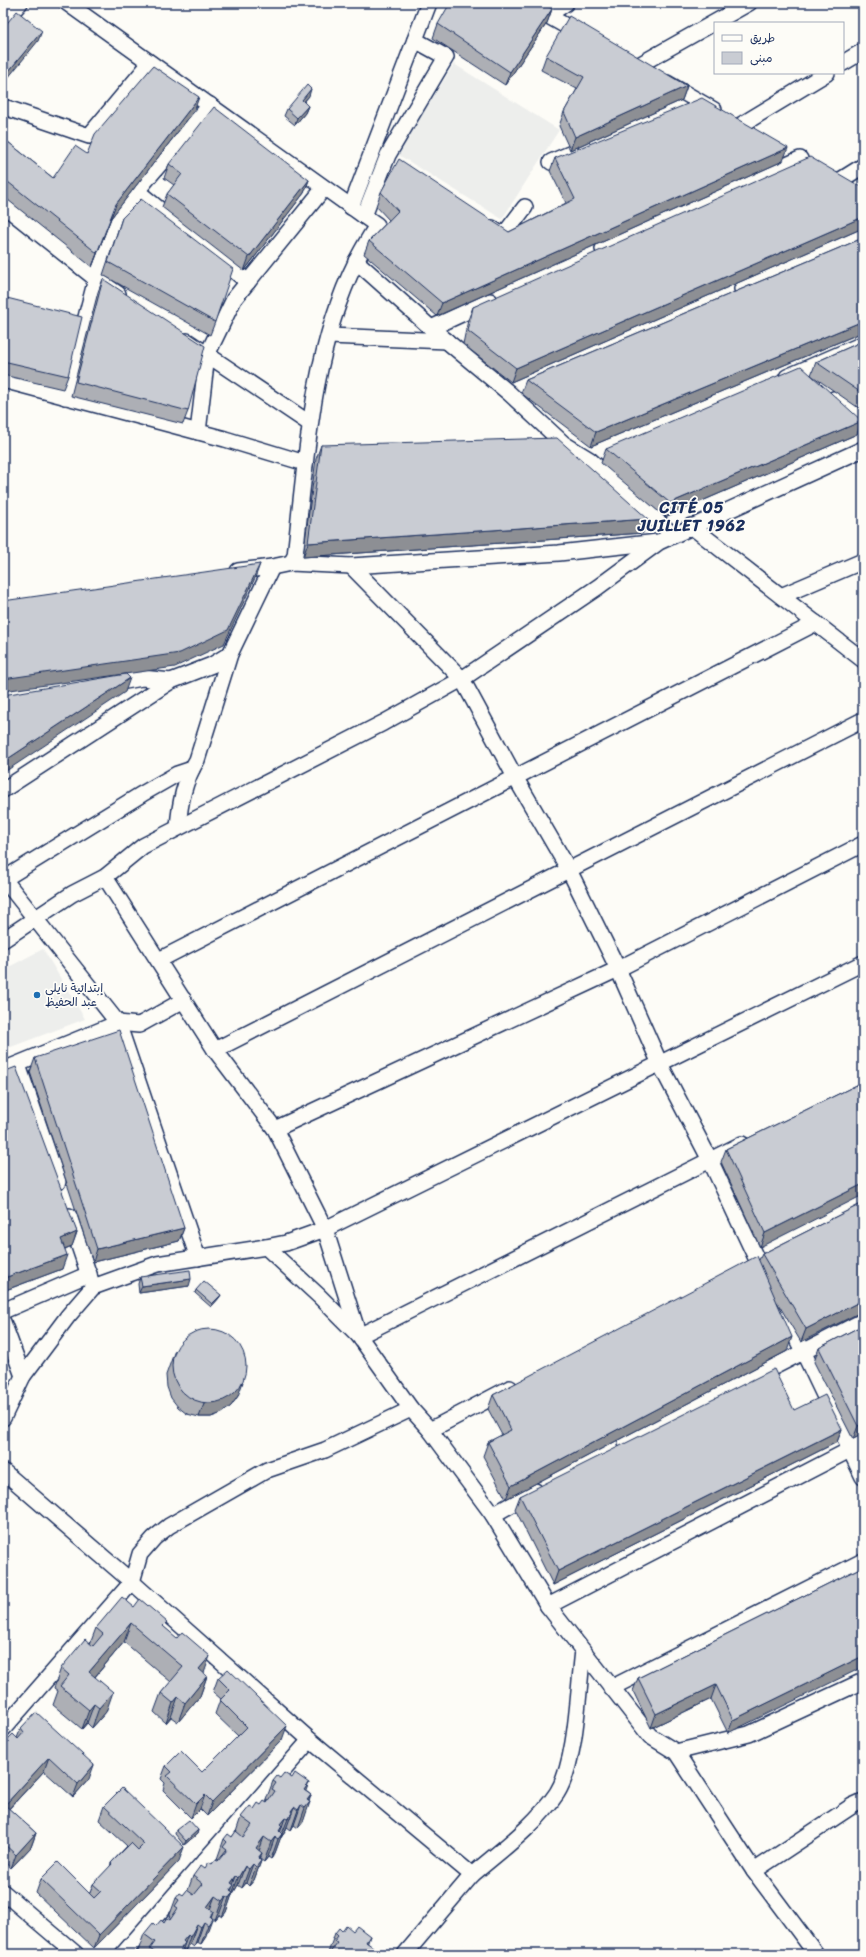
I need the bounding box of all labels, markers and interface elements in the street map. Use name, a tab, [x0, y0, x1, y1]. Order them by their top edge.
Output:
legend	[714, 22, 844, 74]
text: طريق	[750, 27, 775, 49]
text: مبنى	[750, 47, 773, 69]
district label: CITÉ 05 JUILLET 1962	[637, 493, 746, 540]
place label: إبتدائية نايلي عبد الحفيظ	[45, 977, 103, 1013]
marker: إبتدائية نايلي عبد الحفيظ	[32, 990, 42, 1000]

